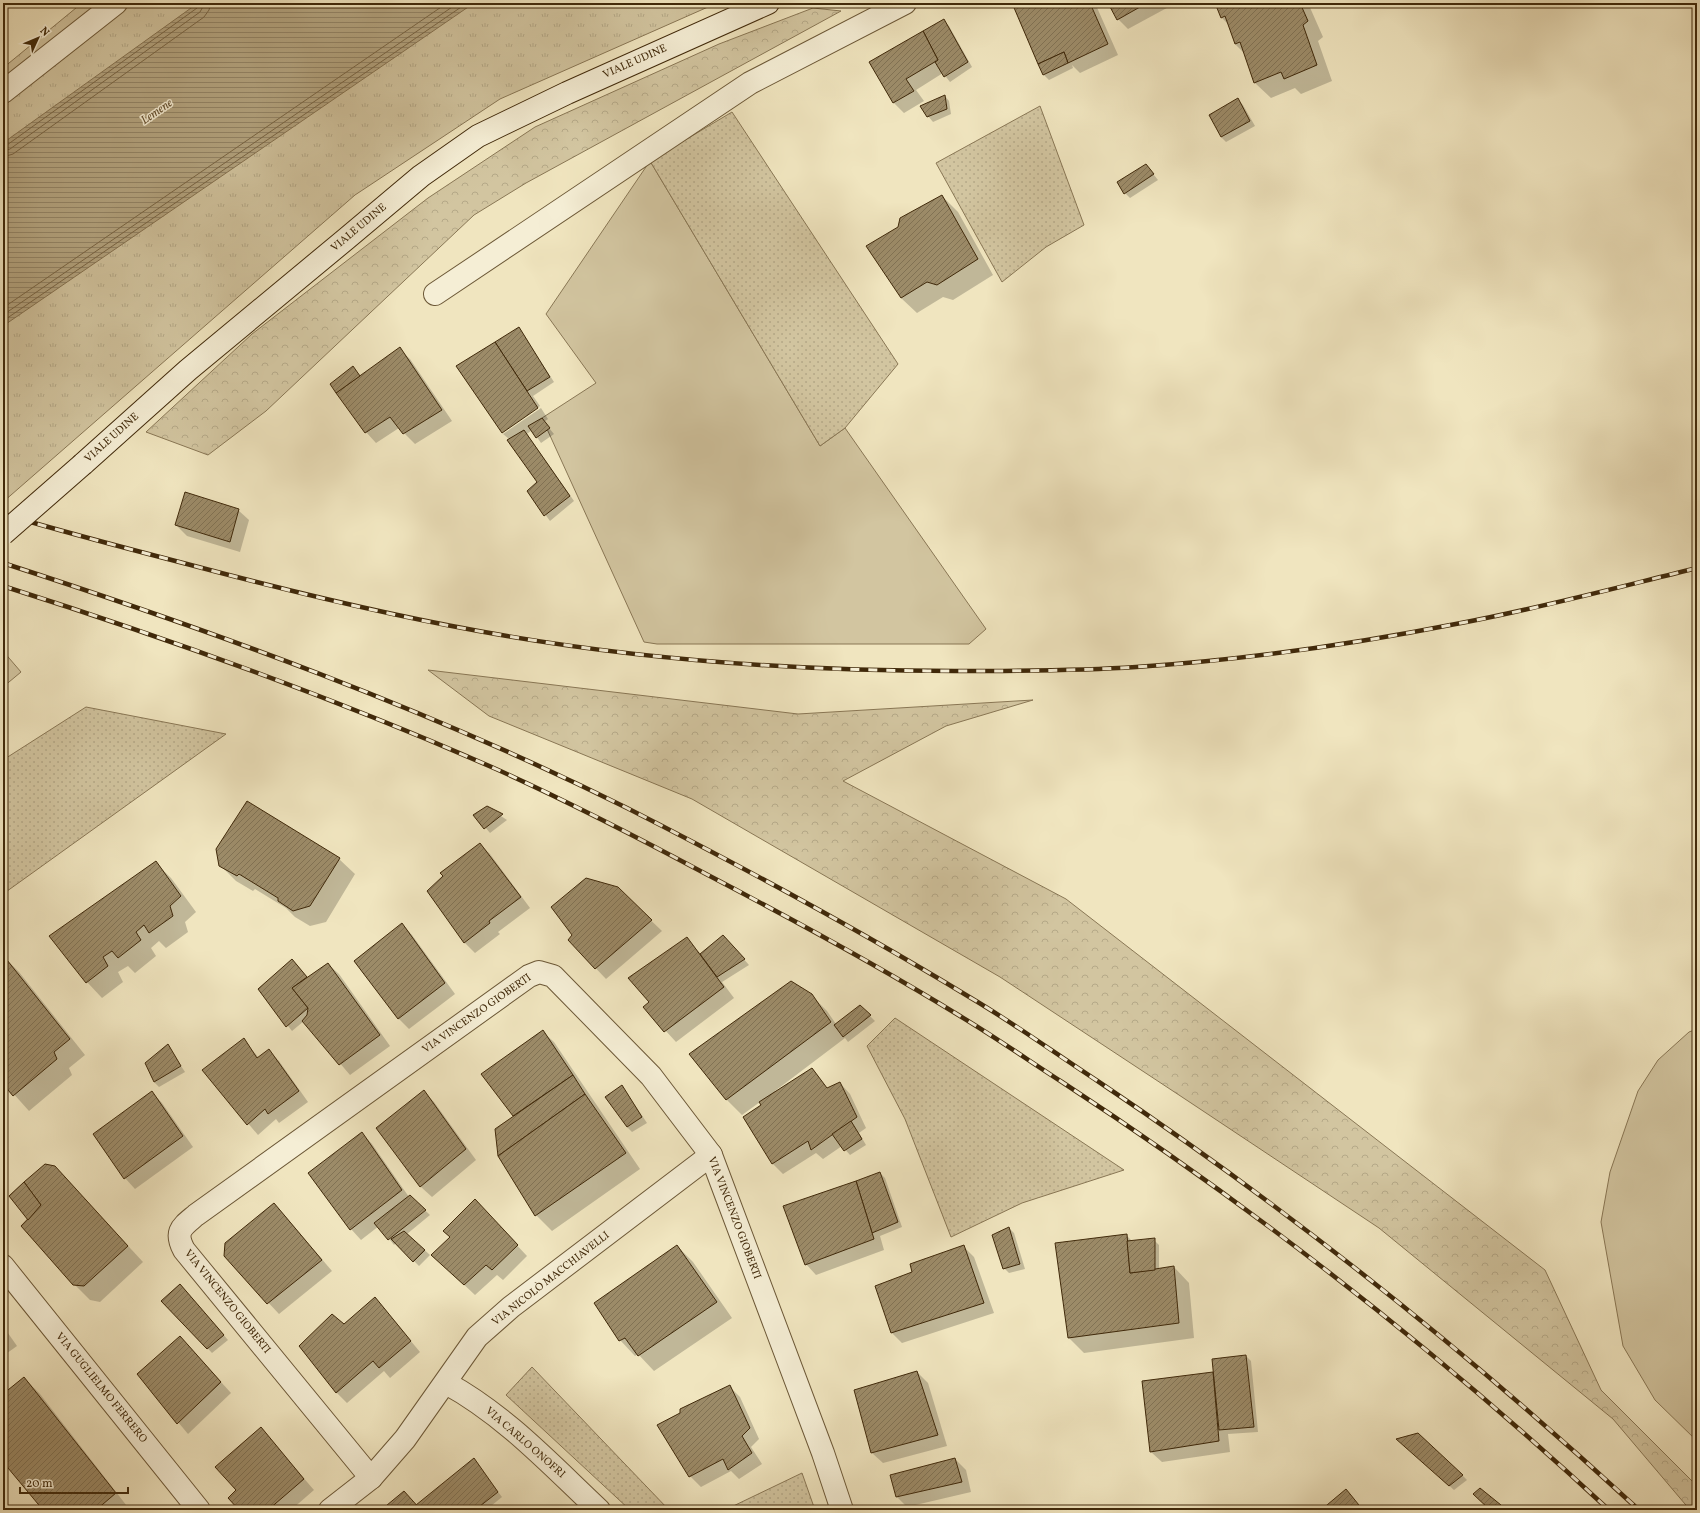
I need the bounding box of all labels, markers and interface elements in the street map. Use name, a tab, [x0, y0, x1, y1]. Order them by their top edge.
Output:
north arrow	[18, 18, 58, 58]
text: N	[36, 24, 52, 40]
street label: VIALE UDINE	[601, 41, 670, 83]
water label: Lemene	[138, 95, 176, 129]
street label: VIALE UDINE	[328, 200, 390, 256]
street label: VIALE UDINE	[82, 409, 143, 466]
street label: VIA VINCENZO GIOBERTI	[419, 971, 535, 1057]
street label: VIA VINCENZO GIOBERTI	[704, 1155, 764, 1281]
street label: VIA NICOLÒ MACCHIAVELLI	[489, 1228, 613, 1330]
street label: VIA VINCENZO GIOBERTI	[180, 1247, 274, 1357]
street label: VIA GUGLIELMO FERRERO	[52, 1330, 150, 1446]
street label: VIA CARLO ONOFRI	[482, 1404, 568, 1482]
scale bar	[20, 1469, 128, 1495]
text: 20 m	[26, 1476, 53, 1492]

